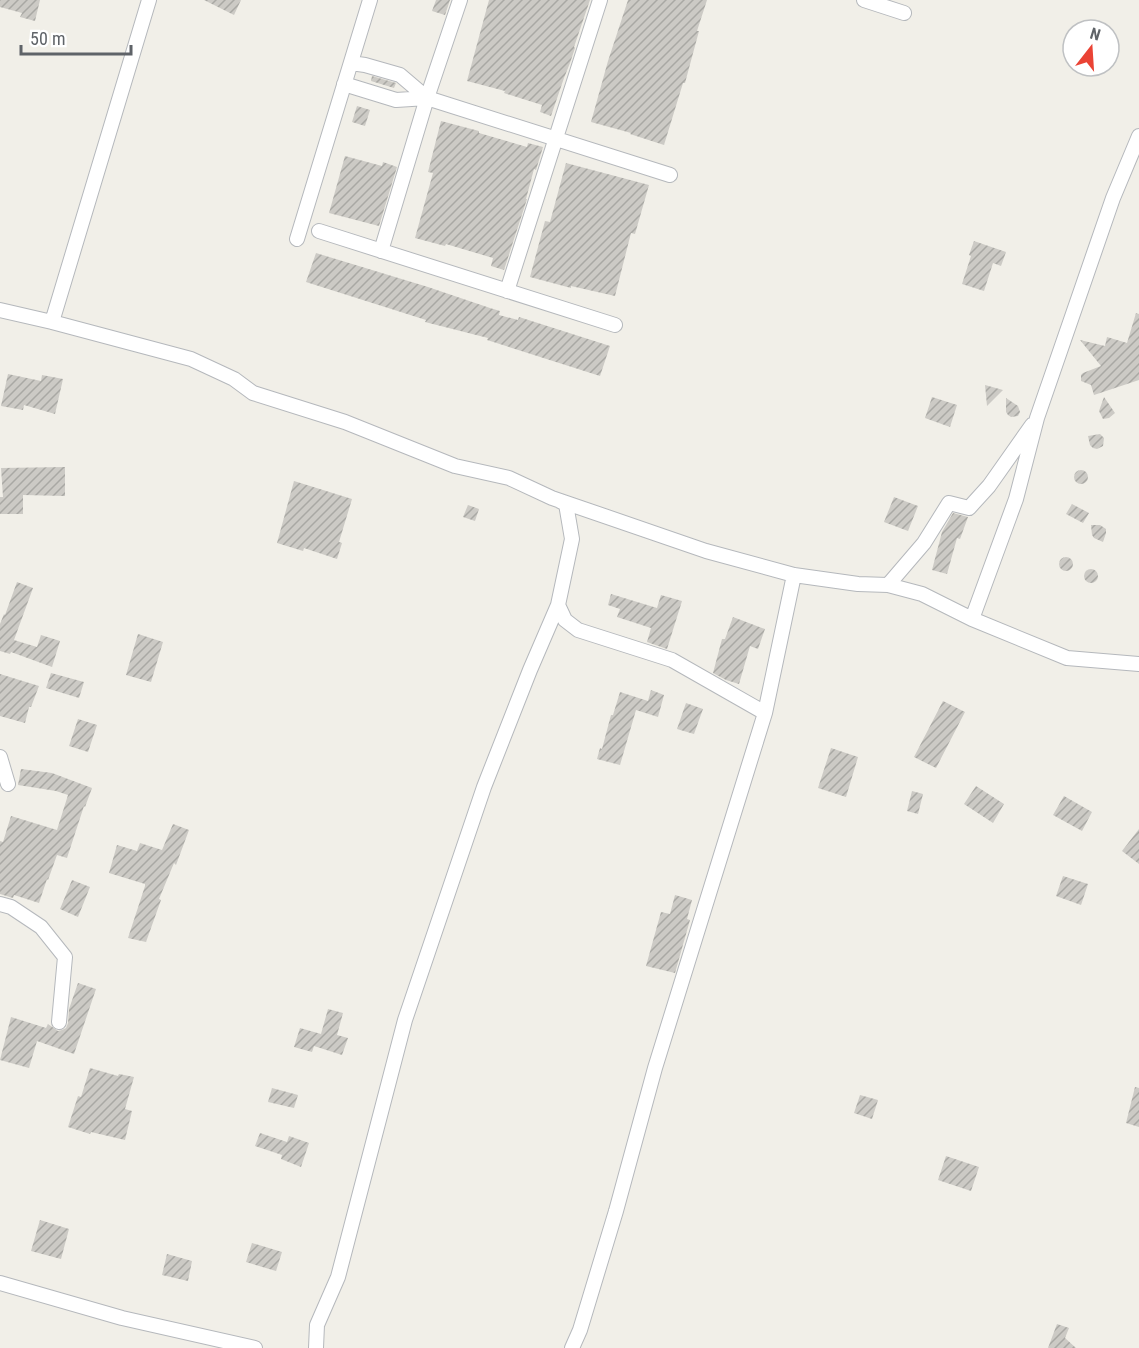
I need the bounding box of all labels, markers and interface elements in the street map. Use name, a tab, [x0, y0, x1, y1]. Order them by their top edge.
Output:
scale bar	[21, 18, 130, 56]
north arrow	[1061, 18, 1121, 78]
text: N	[1088, 24, 1103, 45]
text: 50 m	[30, 28, 65, 49]

